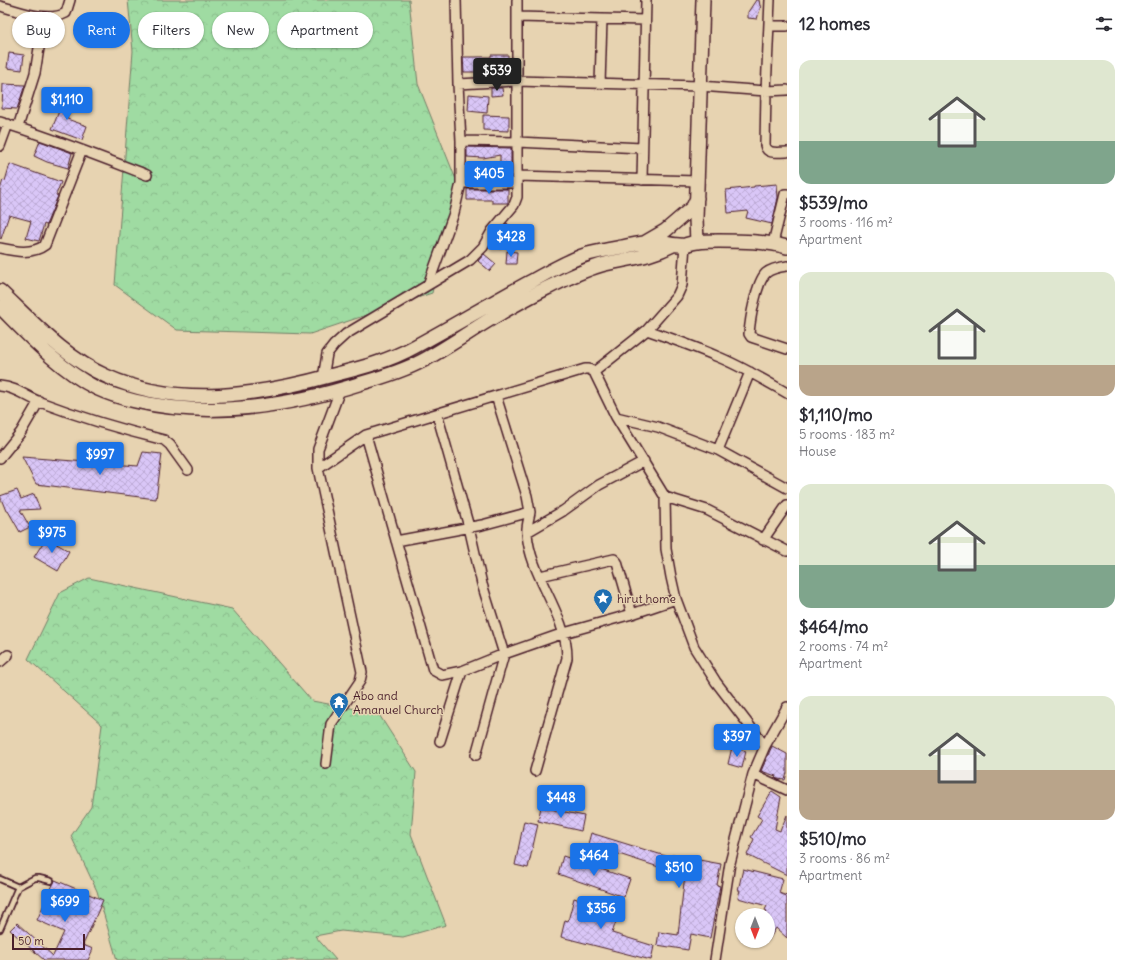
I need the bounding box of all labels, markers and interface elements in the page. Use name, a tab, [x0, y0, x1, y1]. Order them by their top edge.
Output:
chip: Buy	[12, 12, 65, 48]
chip: Rent	[73, 12, 130, 48]
chip: Filters	[138, 12, 204, 48]
chip: New	[212, 12, 269, 48]
chip: Apartment	[277, 12, 373, 48]
text: 12 homes	[799, 13, 870, 35]
icon: filters	[1093, 13, 1115, 35]
pin: $539	[473, 58, 521, 92]
text: $539	[482, 62, 512, 79]
icon: home	[921, 86, 993, 158]
pin: $1,110	[34, 87, 100, 121]
text: $1,110	[50, 91, 84, 108]
pin: $405	[465, 161, 513, 195]
text: $405	[474, 165, 504, 182]
text: $539/mo	[799, 192, 868, 214]
text: 3 rooms · 116 m²	[799, 214, 893, 231]
pin: $428	[487, 224, 535, 258]
text: $428	[496, 228, 526, 245]
text: Apartment	[799, 231, 862, 248]
icon: home	[921, 298, 993, 370]
text: $1,110/mo	[799, 404, 873, 426]
text: 5 rooms · 183 m²	[799, 426, 895, 443]
pin: $997	[76, 442, 124, 476]
text: House	[799, 443, 836, 460]
text: $997	[86, 446, 114, 463]
icon: home	[921, 510, 993, 582]
pin: $975	[28, 520, 76, 554]
text: $975	[38, 524, 66, 541]
place icon: hirut home	[592, 587, 614, 615]
place label: hirut home	[617, 591, 676, 606]
text: $464/mo	[799, 616, 868, 638]
text: 2 rooms · 74 m²	[799, 638, 888, 655]
text: Apartment	[799, 655, 862, 672]
place label: Abo and Amanuel Church	[353, 688, 444, 717]
temple icon: Abo and Amanuel Church	[328, 691, 350, 719]
icon: home	[921, 722, 993, 794]
pin: $397	[713, 724, 761, 758]
text: $397	[723, 728, 751, 745]
pin: $448	[537, 785, 585, 819]
text: $448	[546, 789, 576, 806]
text: $510/mo	[799, 828, 866, 850]
pin: $464	[570, 843, 618, 877]
text: $464	[579, 847, 609, 864]
text: 3 rooms · 86 m²	[799, 850, 890, 867]
pin: $510	[655, 855, 703, 889]
text: $510	[665, 859, 693, 876]
text: Apartment	[799, 867, 862, 884]
pin: $699	[41, 889, 89, 923]
text: $699	[50, 893, 80, 910]
pin: $356	[577, 896, 625, 930]
text: $356	[586, 900, 616, 917]
north arrow	[735, 908, 775, 948]
map controls	[735, 908, 775, 948]
scale bar	[12, 932, 85, 951]
text: 50 m	[18, 934, 44, 948]

